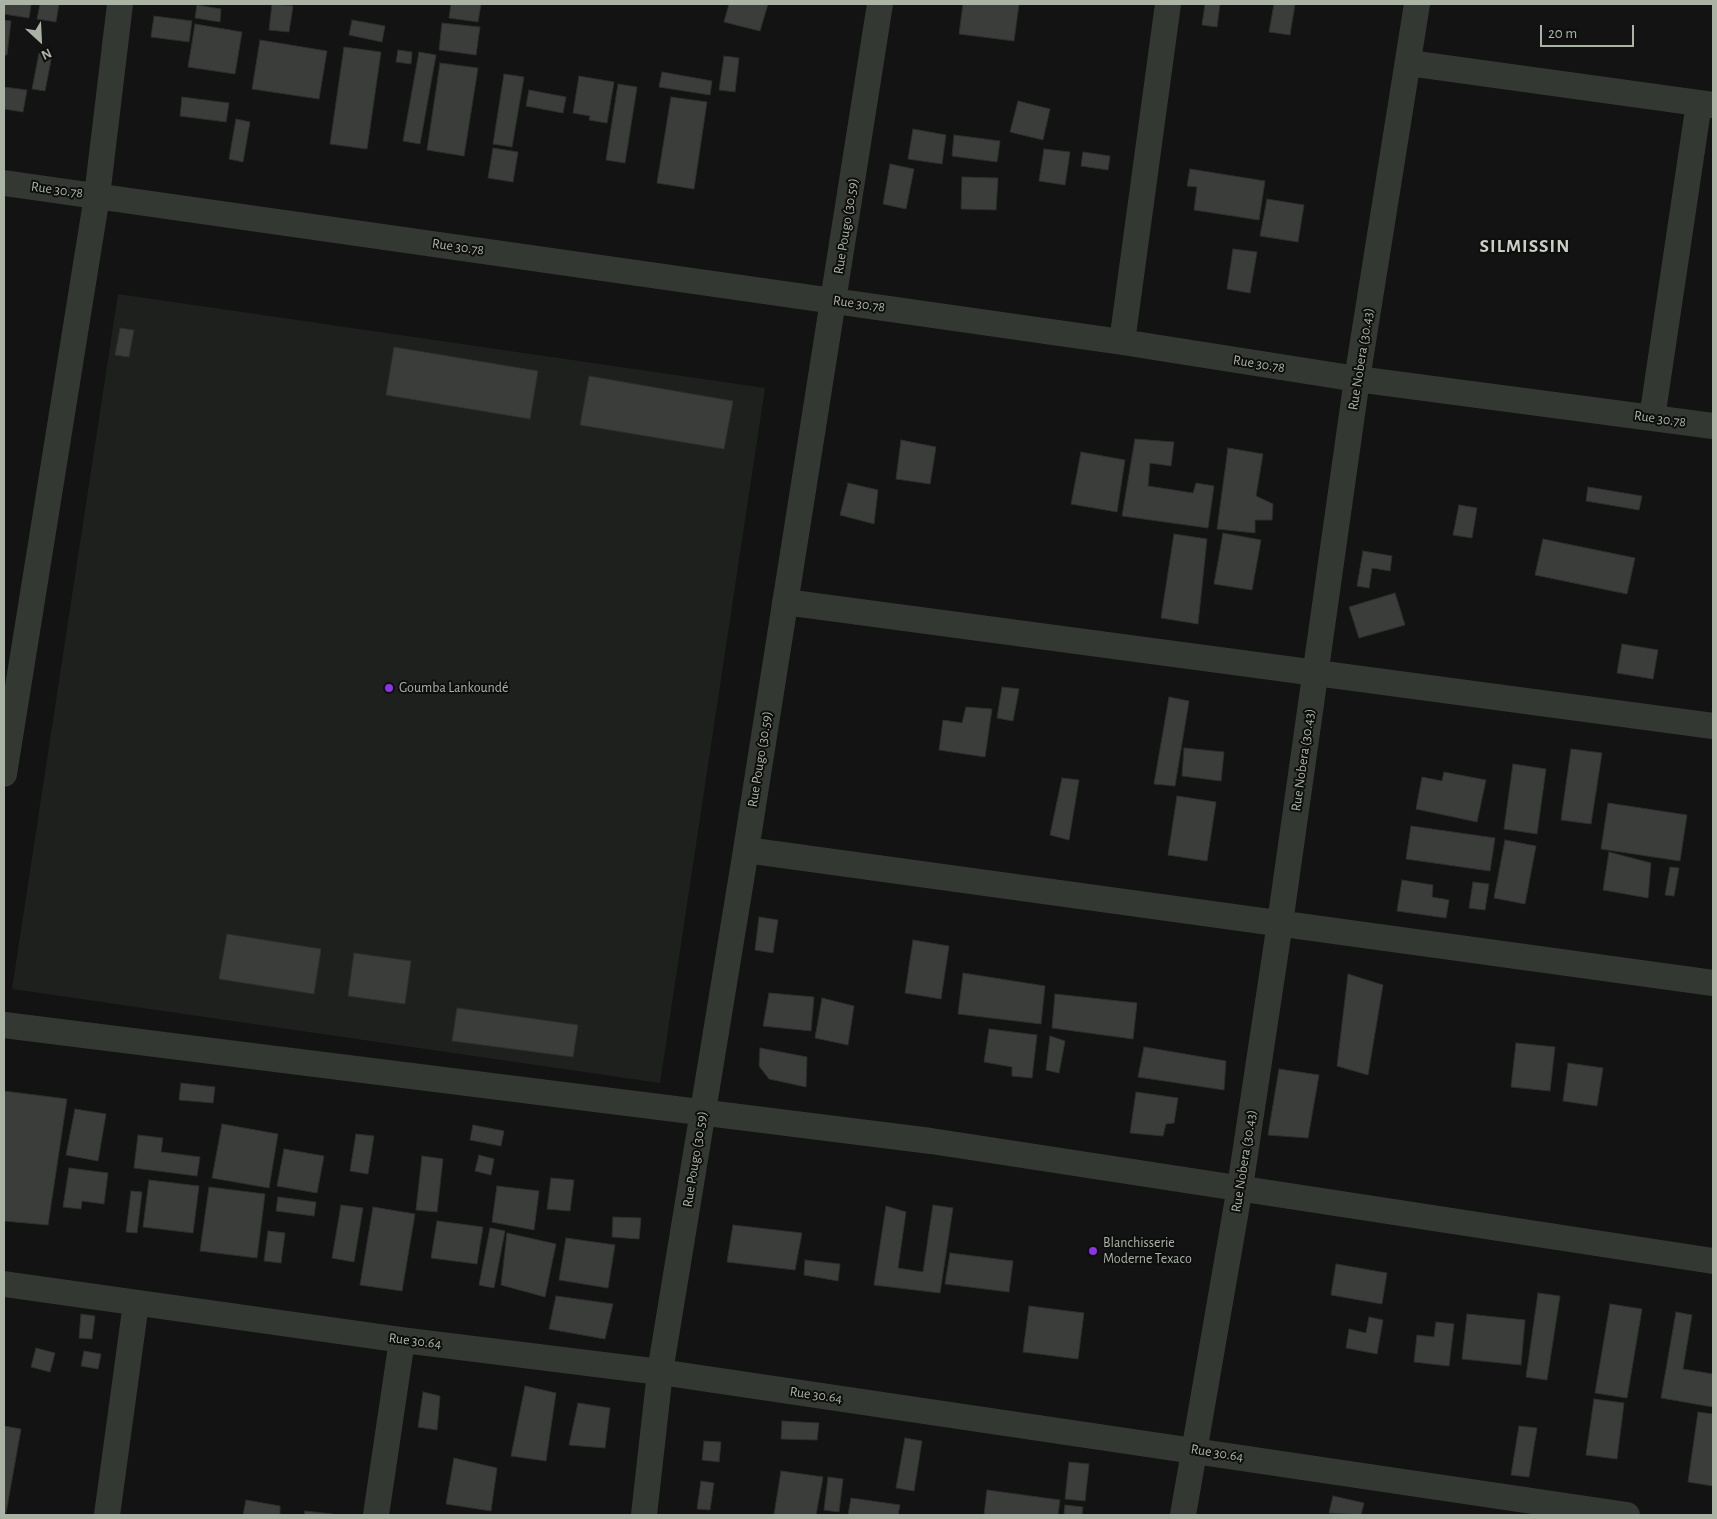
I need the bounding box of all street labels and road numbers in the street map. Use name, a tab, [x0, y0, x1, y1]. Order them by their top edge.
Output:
street label: Rue Pougo (30.59)	[830, 177, 862, 275]
street label: Rue 30.78	[30, 178, 84, 202]
street label: Rue 30.78	[431, 235, 485, 259]
street label: Rue 30.78	[832, 292, 886, 316]
street label: Rue Nobera (30.43)	[1345, 307, 1377, 411]
street label: Rue 30.78	[1232, 352, 1286, 376]
street label: Rue 30.78	[1633, 407, 1687, 431]
street label: Rue Nobera (30.43)	[1287, 708, 1319, 812]
street label: Rue Pougo (30.59)	[744, 710, 776, 808]
street label: Rue Nobera (30.43)	[1228, 1109, 1260, 1213]
street label: Rue Pougo (30.59)	[679, 1110, 711, 1208]
street label: Rue 30.64	[388, 1329, 442, 1353]
street label: Rue 30.64	[789, 1383, 843, 1407]
street label: Rue 30.64	[1189, 1441, 1245, 1465]

